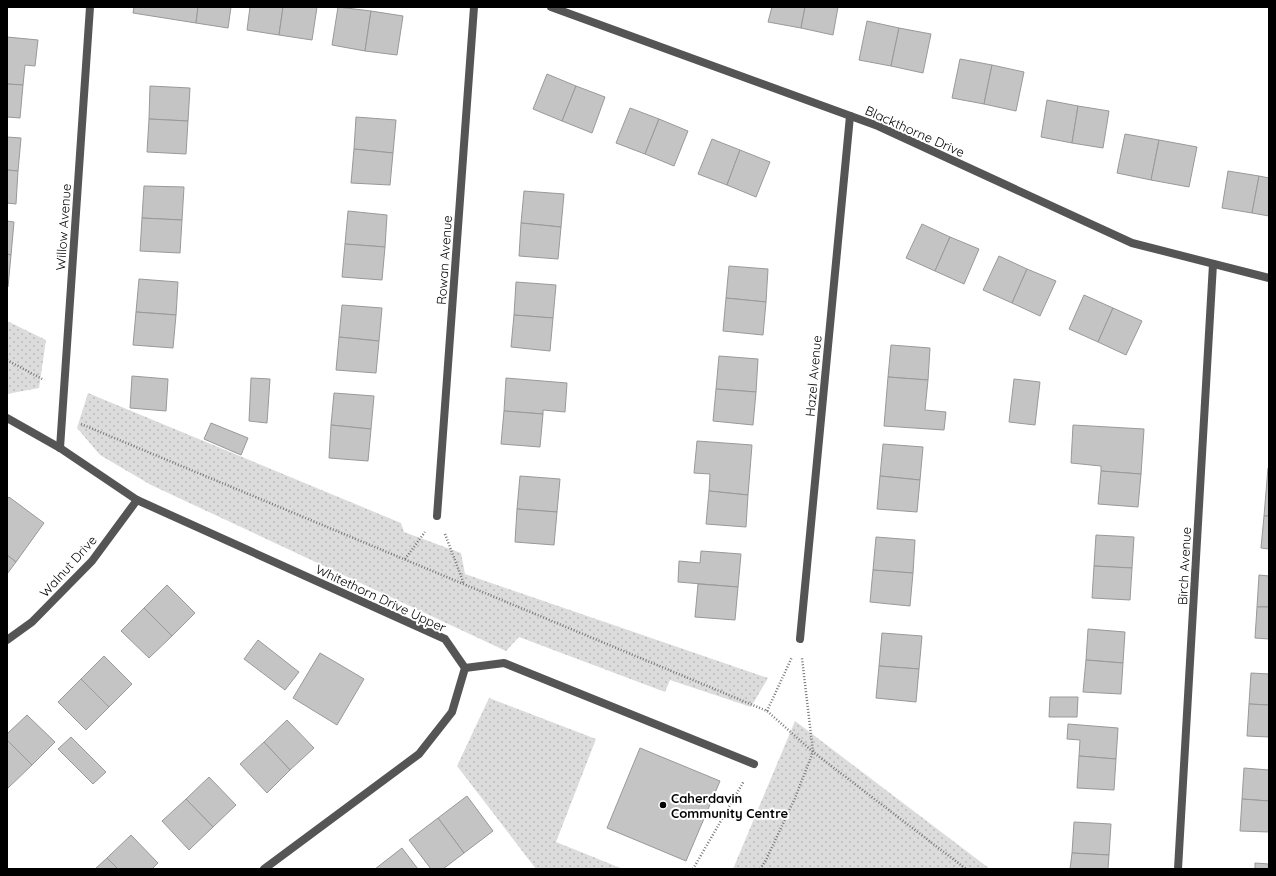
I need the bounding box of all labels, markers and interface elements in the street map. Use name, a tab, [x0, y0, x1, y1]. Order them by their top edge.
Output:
street label: Blackthorne Drive	[863, 102, 967, 160]
street label: Willow Avenue	[52, 183, 74, 271]
street label: Rowan Avenue	[433, 215, 455, 305]
street label: Hazel Avenue	[801, 335, 825, 417]
street label: Birch Avenue	[1174, 527, 1194, 605]
street label: Walnut Drive	[36, 532, 100, 600]
street label: Whitethorn Drive Upper	[313, 561, 449, 635]
place label: Caherdavin Community Centre	[671, 790, 789, 821]
marker: Caherdavin Community Centre	[658, 800, 668, 810]

